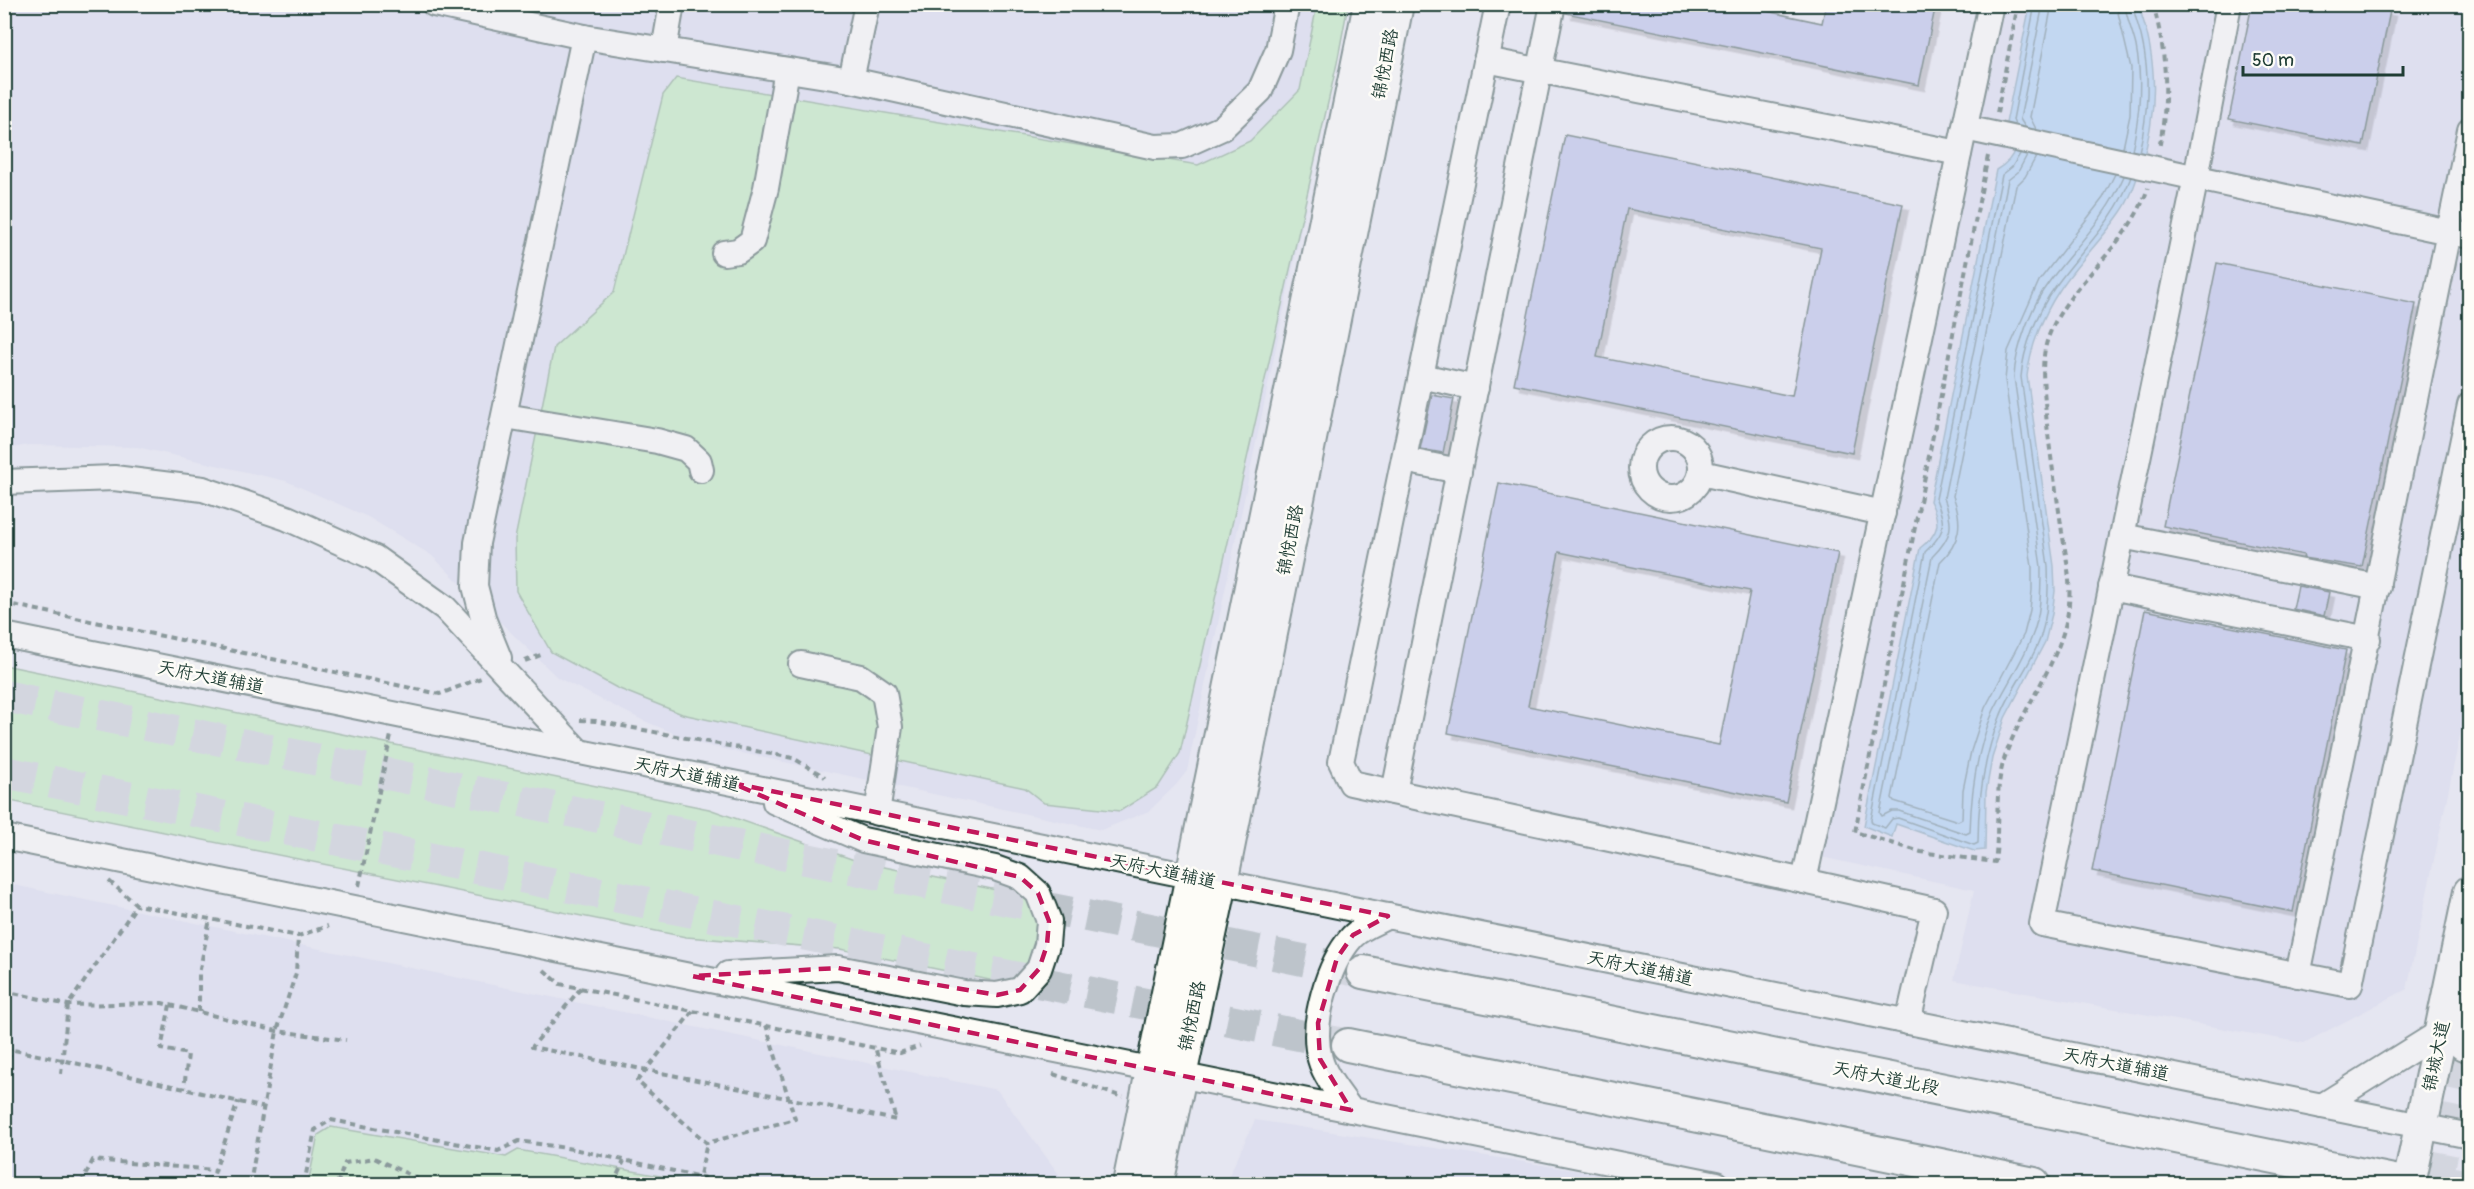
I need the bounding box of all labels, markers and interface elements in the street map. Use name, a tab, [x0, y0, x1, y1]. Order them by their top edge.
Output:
street label: 锦悦西路	[1367, 27, 1404, 102]
scale bar	[2243, 39, 2404, 77]
text: 50 m	[2252, 49, 2294, 72]
street label: 锦悦西路	[1272, 503, 1309, 578]
street label: 天府大道辅道	[156, 656, 266, 699]
street label: 天府大道辅道	[632, 752, 742, 797]
street label: 天府大道辅道	[1108, 849, 1218, 894]
street label: 天府大道辅道	[1585, 946, 1695, 991]
street label: 锦悦西路	[1174, 978, 1211, 1054]
street label: 锦城大道	[2418, 1018, 2455, 1094]
street label: 天府大道辅道	[2061, 1043, 2171, 1086]
street label: 天府大道北段	[1831, 1057, 1941, 1100]

